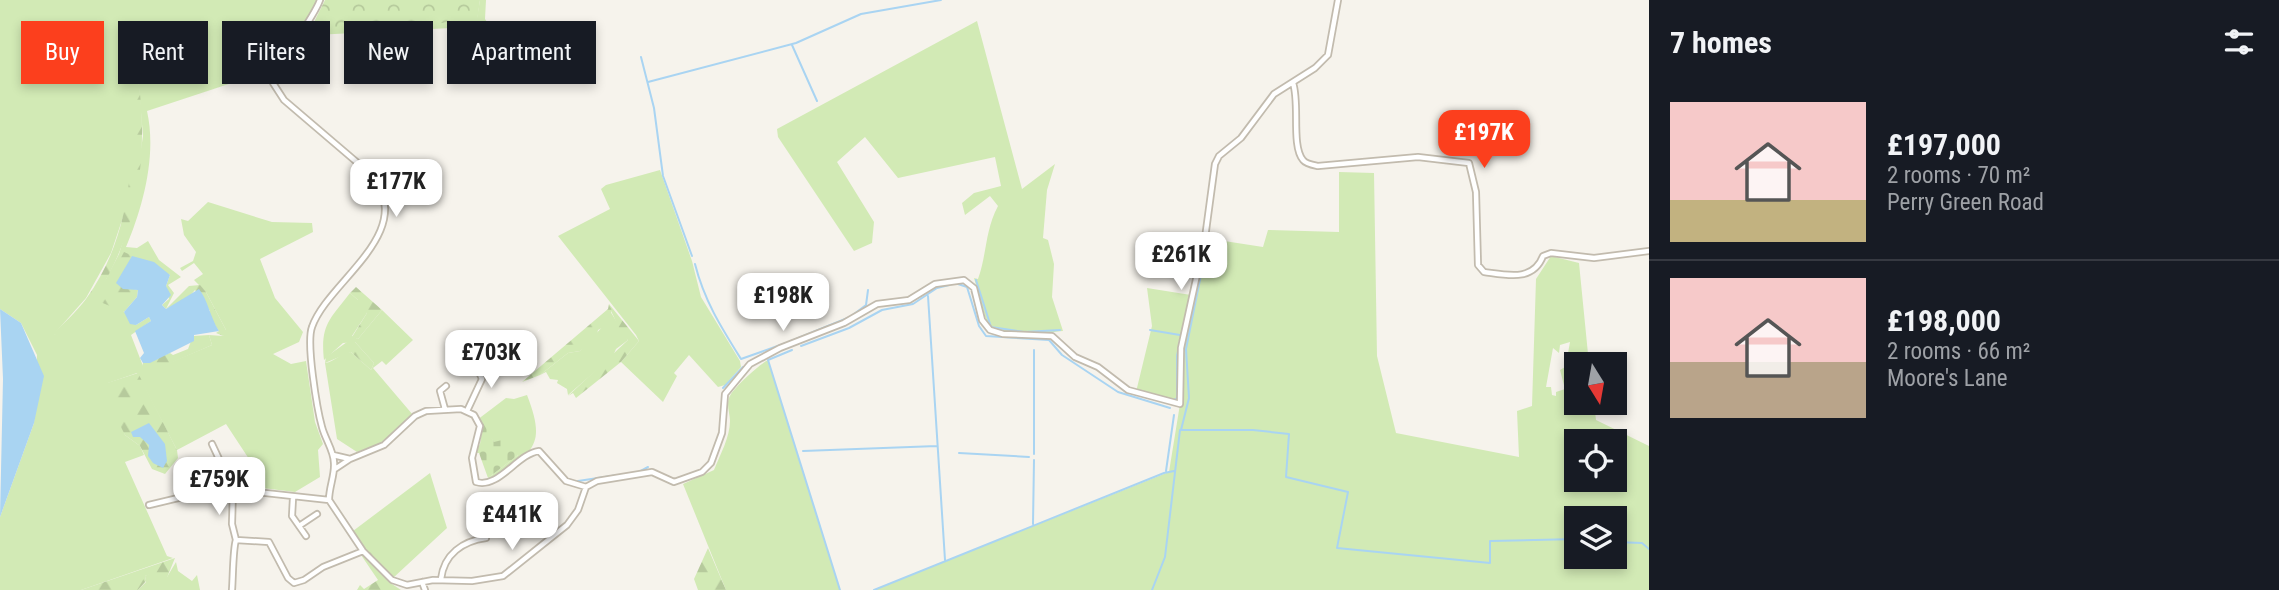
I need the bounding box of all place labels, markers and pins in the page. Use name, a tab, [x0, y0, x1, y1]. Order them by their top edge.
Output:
pin: £197K	[1435, 110, 1533, 170]
pin: £177K	[347, 160, 445, 219]
pin: £261K	[1132, 232, 1230, 292]
pin: £198K	[734, 274, 832, 333]
pin: £703K	[442, 330, 540, 390]
pin: £759K	[170, 458, 268, 517]
pin: £441K	[463, 492, 561, 552]

